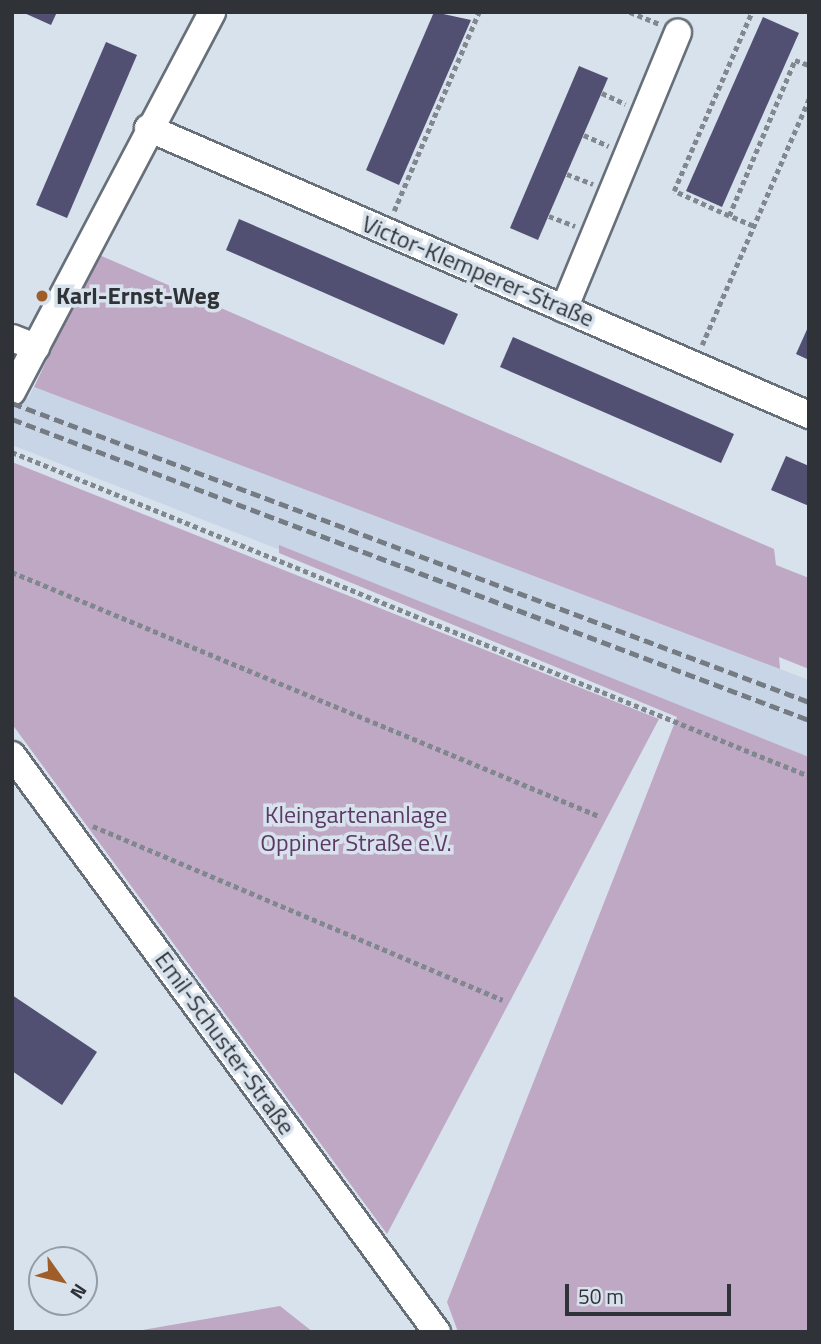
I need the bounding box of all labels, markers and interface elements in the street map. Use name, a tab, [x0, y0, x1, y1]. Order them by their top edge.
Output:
street label: Victor-Klemperer-Straße	[358, 209, 598, 333]
place label: Karl-Ernst-Weg	[56, 282, 219, 310]
marker: Karl-Ernst-Weg	[34, 288, 50, 304]
park label: Kleingartenanlage Oppiner Straße e.V.	[260, 801, 452, 857]
street label: Emil-Schuster-Straße	[149, 946, 301, 1140]
north arrow	[28, 1246, 98, 1316]
scale bar	[569, 1270, 735, 1314]
text: N	[63, 1278, 95, 1305]
text: 50 m	[578, 1280, 624, 1312]

